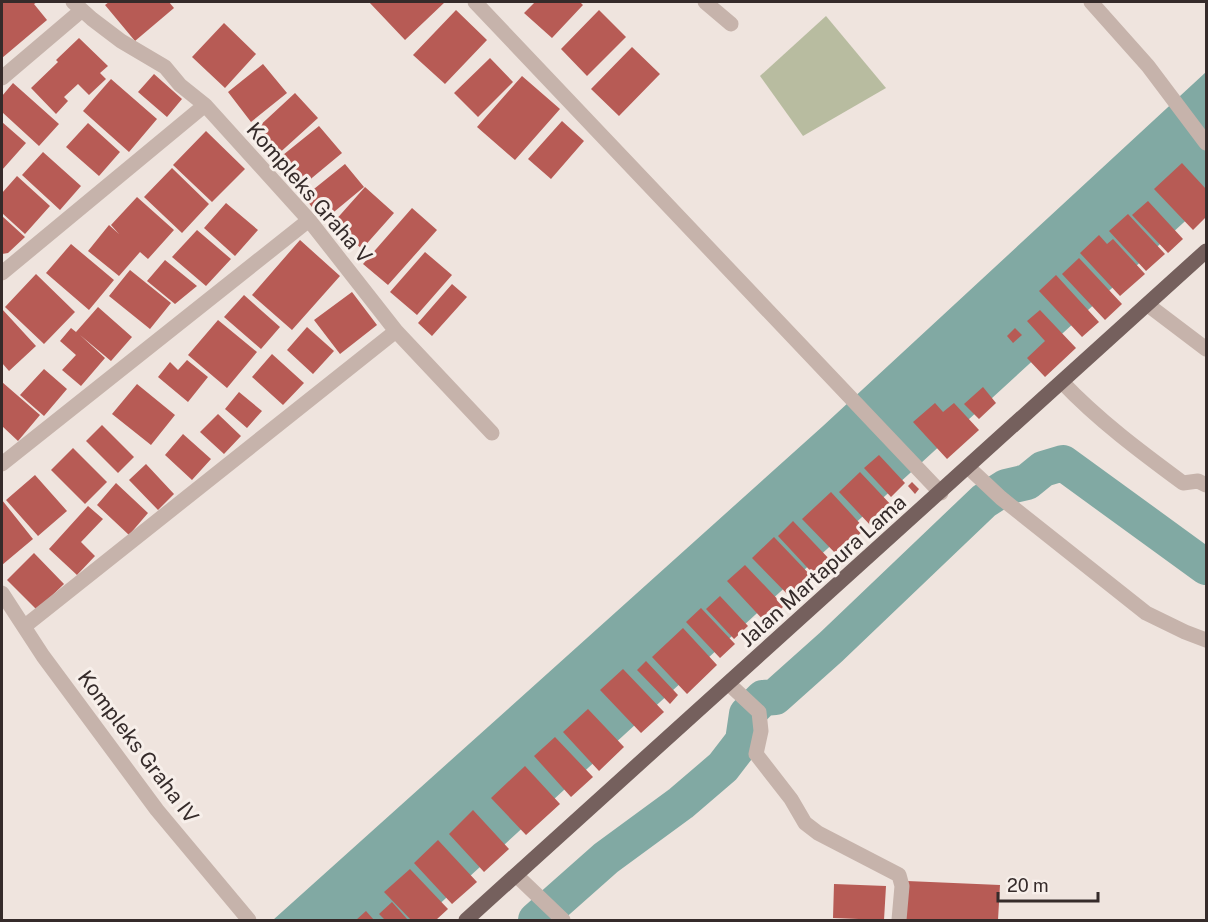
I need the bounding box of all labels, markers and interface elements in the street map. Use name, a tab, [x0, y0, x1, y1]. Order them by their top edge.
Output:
street label: Kompleks Graha V	[241, 117, 377, 268]
street label: Jalan Martapura Lama	[734, 489, 911, 652]
street label: Kompleks Graha IV	[73, 665, 204, 828]
scale bar	[998, 865, 1098, 903]
text: 20 m	[1007, 875, 1049, 896]

